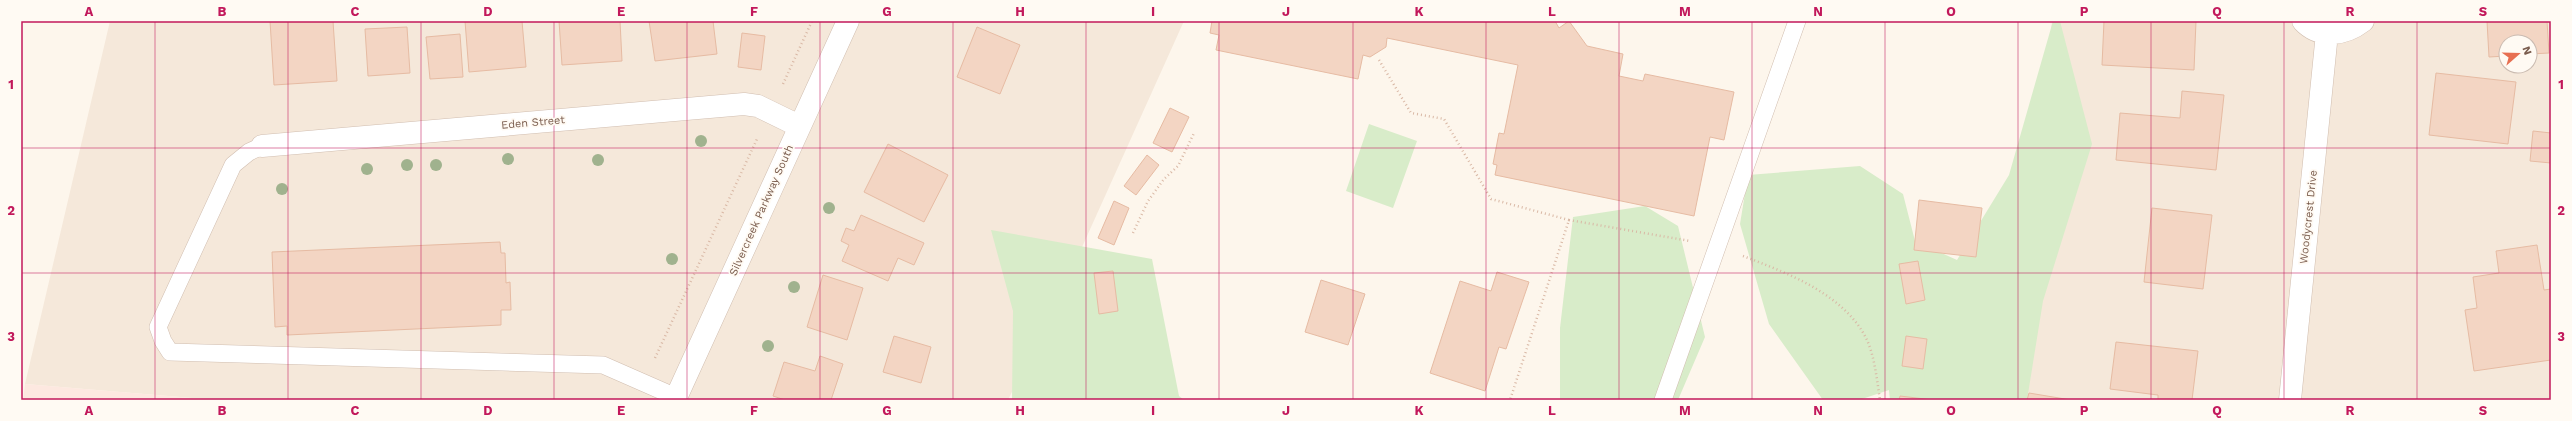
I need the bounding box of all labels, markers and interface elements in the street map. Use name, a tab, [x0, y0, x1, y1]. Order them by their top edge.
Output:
text: A	[85, 4, 94, 19]
text: B	[218, 4, 227, 19]
text: C	[351, 4, 360, 19]
text: D	[483, 4, 493, 19]
text: E	[617, 4, 625, 19]
text: F	[750, 4, 758, 19]
text: G	[882, 4, 892, 19]
text: H	[1015, 4, 1025, 19]
text: I	[1151, 4, 1155, 19]
text: J	[1282, 4, 1290, 19]
text: K	[1414, 4, 1424, 19]
text: L	[1548, 4, 1556, 19]
text: M	[1679, 4, 1691, 19]
text: N	[1813, 4, 1823, 19]
text: O	[1946, 4, 1956, 19]
text: P	[2080, 4, 2089, 19]
text: Q	[2212, 4, 2222, 19]
text: R	[2346, 4, 2355, 19]
text: S	[2479, 4, 2488, 19]
north arrow	[2498, 34, 2538, 74]
text: N	[2519, 45, 2534, 57]
text: 1	[8, 77, 14, 92]
text: 1	[2558, 77, 2564, 92]
street label: Eden Street	[501, 113, 566, 132]
street label: Silvercreek Parkway South	[727, 143, 796, 278]
street label: Woodycrest Drive	[2297, 169, 2320, 265]
text: 2	[7, 203, 15, 218]
text: 2	[2557, 203, 2565, 218]
text: 3	[7, 329, 15, 344]
text: 3	[2557, 329, 2565, 344]
text: A	[85, 403, 94, 418]
text: B	[218, 403, 227, 418]
text: C	[351, 403, 360, 418]
text: D	[483, 403, 493, 418]
text: E	[617, 403, 625, 418]
text: F	[750, 403, 758, 418]
text: G	[882, 403, 892, 418]
text: H	[1015, 403, 1025, 418]
text: I	[1151, 403, 1155, 418]
text: J	[1282, 403, 1290, 418]
text: K	[1414, 403, 1424, 418]
text: L	[1548, 403, 1556, 418]
text: M	[1679, 403, 1691, 418]
text: N	[1813, 403, 1823, 418]
text: O	[1946, 403, 1956, 418]
text: P	[2080, 403, 2089, 418]
text: Q	[2212, 403, 2222, 418]
text: R	[2346, 403, 2355, 418]
text: S	[2479, 403, 2488, 418]

